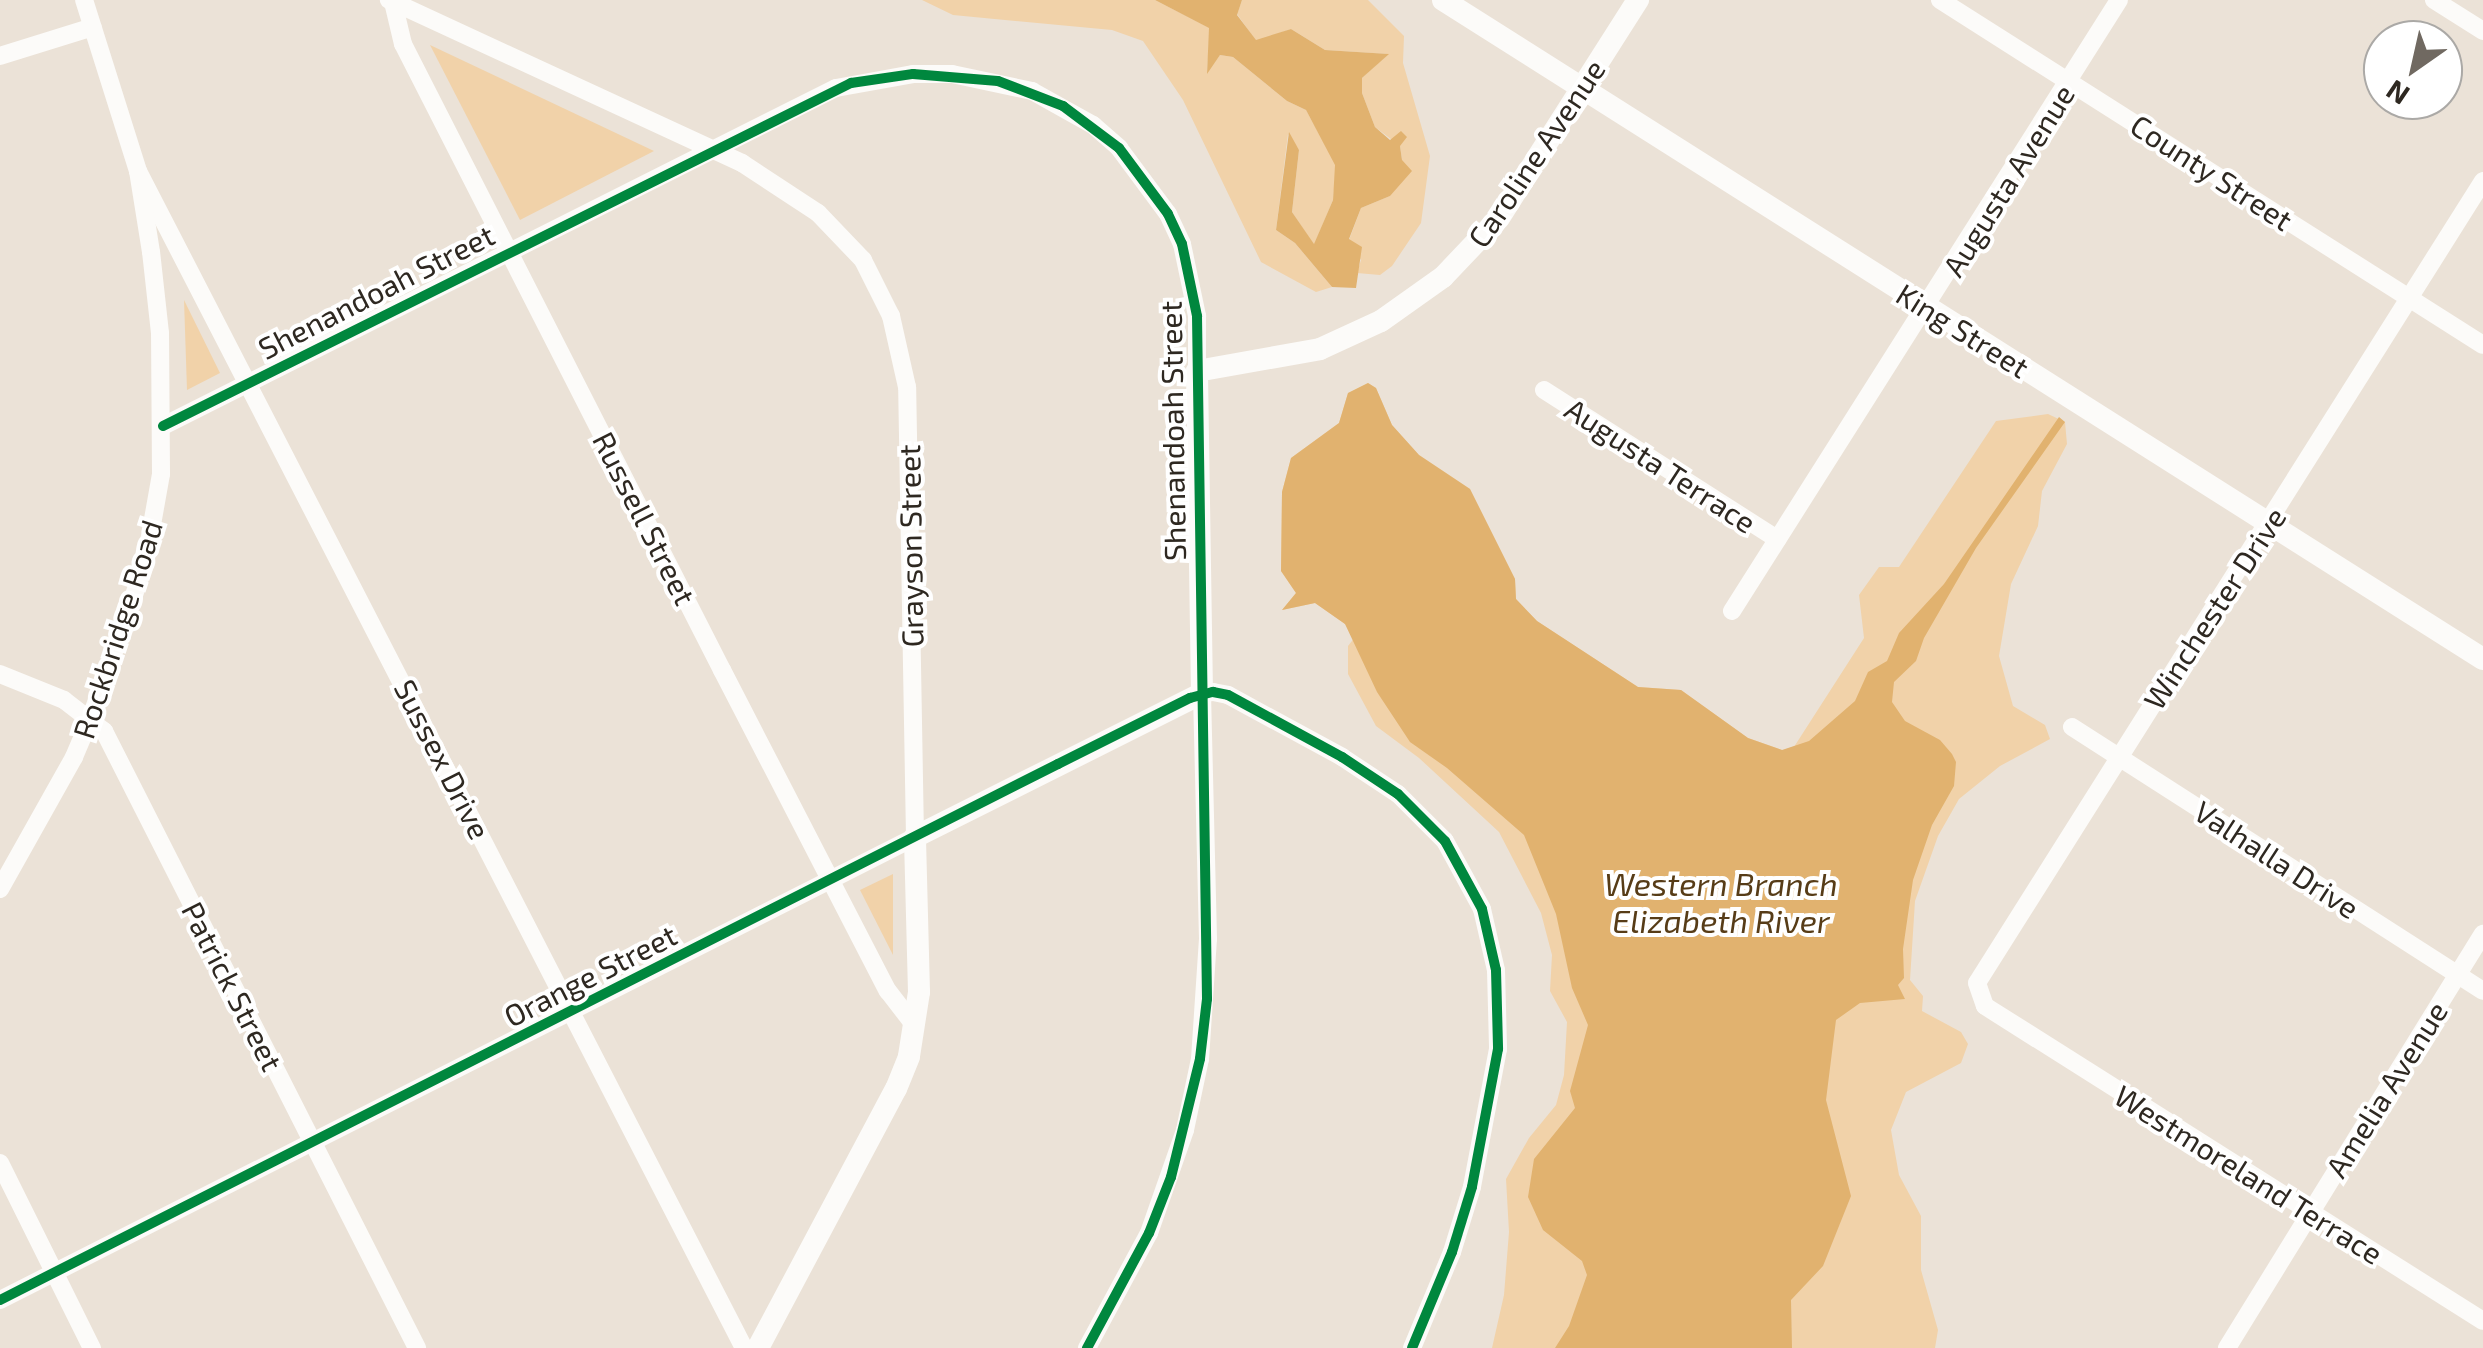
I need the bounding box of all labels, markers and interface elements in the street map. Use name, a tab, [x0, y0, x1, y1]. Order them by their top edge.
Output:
north arrow	[2363, 20, 2463, 120]
street label: Caroline Avenue	[1460, 52, 1612, 254]
text: N	[2379, 73, 2415, 113]
street label: Augusta Avenue	[1934, 77, 2082, 283]
street label: County Street	[2124, 106, 2300, 238]
street label: Shenandoah Street	[252, 216, 500, 366]
street label: King Street	[1890, 275, 2036, 385]
street label: Shenandoah Street	[1152, 301, 1192, 561]
street label: Augusta Terrace	[1559, 390, 1763, 540]
street label: Russell Street	[586, 425, 704, 611]
street label: Grayson Street	[890, 444, 930, 648]
street label: Winchester Drive	[2135, 500, 2293, 716]
street label: Rockbridge Road	[65, 515, 169, 743]
street label: Sussex Drive	[387, 673, 499, 845]
street label: Valhalla Drive	[2188, 792, 2366, 926]
water label: Western Branch Elizabeth River	[1604, 865, 1838, 940]
street label: Patrick Street	[175, 895, 291, 1077]
street label: Orange Street	[498, 916, 682, 1034]
street label: Amelia Avenue	[2317, 994, 2455, 1184]
street label: Westmoreland Terrace	[2108, 1077, 2390, 1271]

